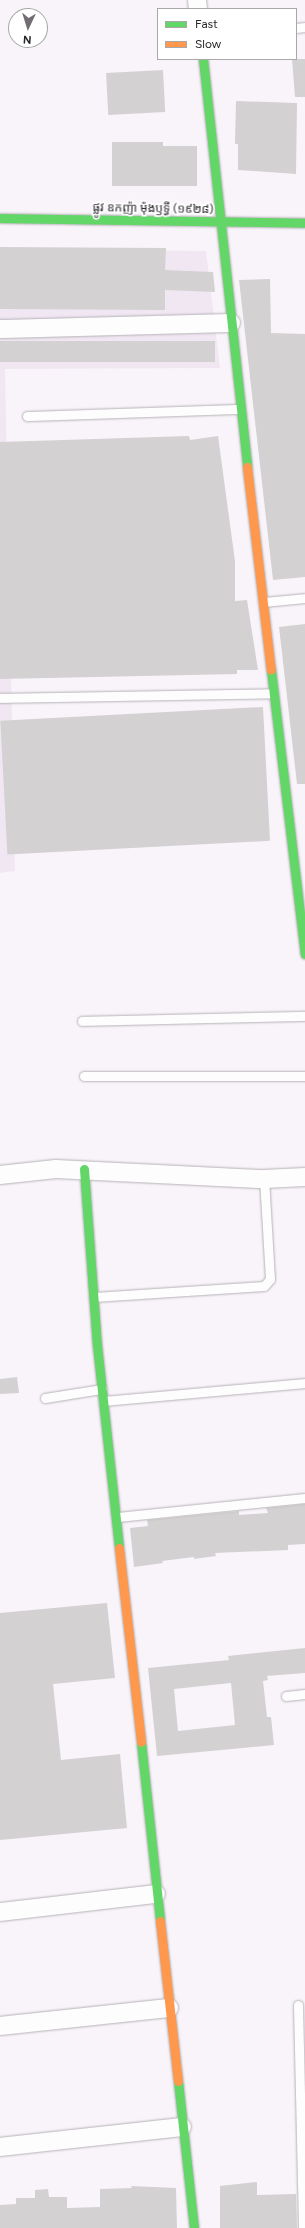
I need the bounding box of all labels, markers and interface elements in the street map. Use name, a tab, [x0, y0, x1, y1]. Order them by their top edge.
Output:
north arrow	[8, 8, 48, 48]
legend	[157, 8, 297, 60]
text: Fast	[195, 17, 218, 31]
text: N	[23, 33, 32, 46]
text: Slow	[195, 37, 221, 51]
street label: ផ្លូវ ឧកញ៉ា ម៉ុងឫទ្ធី (១៩២៨)	[92, 201, 214, 217]

